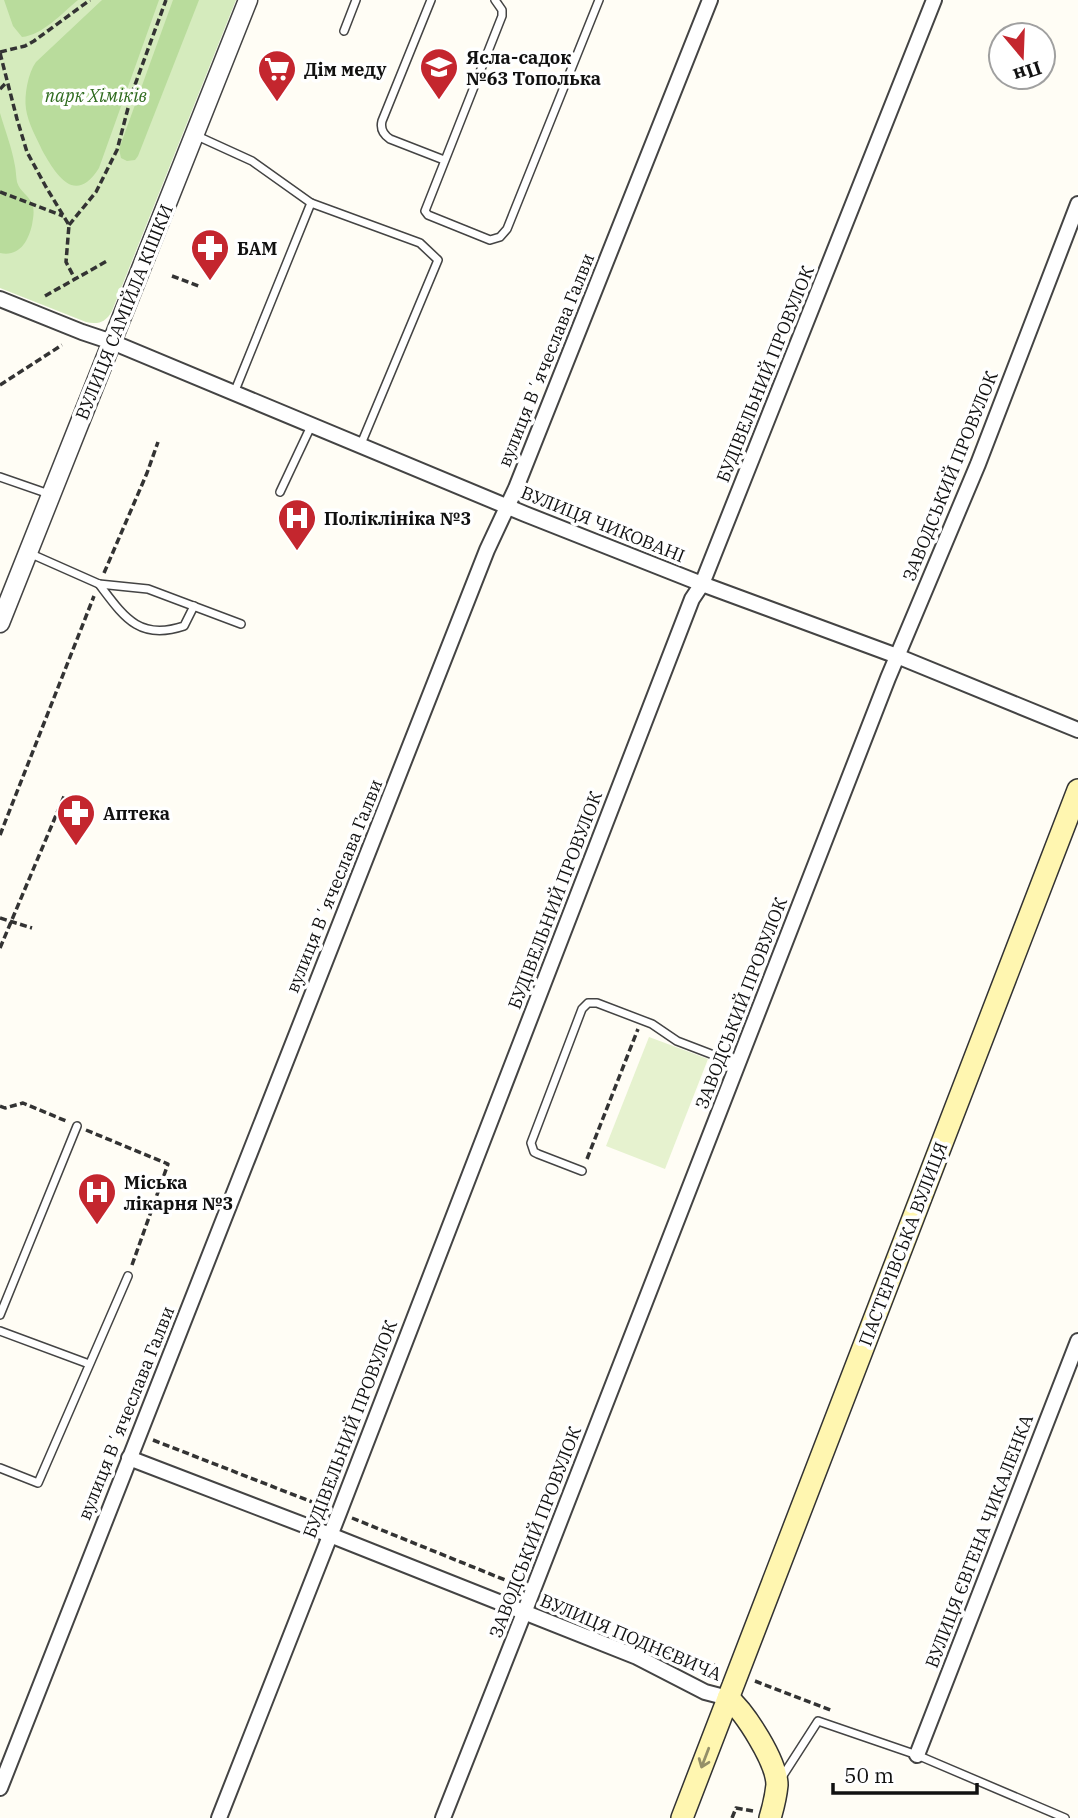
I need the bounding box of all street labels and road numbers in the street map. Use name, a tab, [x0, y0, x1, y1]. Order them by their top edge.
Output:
street label: ВУЛИЦЯ САМІЙЛА КІШКИ	[70, 201, 178, 423]
street label: вулиця Вʼячеслава Галви	[493, 250, 599, 470]
street label: БУДІВЕЛЬНИЙ ПРОВУЛОК	[711, 262, 819, 486]
street label: ЗАВОДСЬКИЙ ПРОВУЛОК	[897, 367, 1003, 584]
street label: ВУЛИЦЯ ЧИКОВАНІ	[518, 481, 688, 567]
street label: вулиця Вʼячеслава Галви	[281, 776, 387, 996]
street label: БУДІВЕЛЬНИЙ ПРОВУЛОК	[503, 787, 607, 1012]
street label: ЗАВОДСЬКИЙ ПРОВУЛОК	[690, 893, 792, 1112]
street label: ПАСТЕРІВСЬКА ВУЛИЦЯ	[853, 1139, 953, 1349]
street label: вулиця Вʼячеслава Галви	[73, 1303, 179, 1523]
street label: БУДІВЕЛЬНИЙ ПРОВУЛОК	[298, 1316, 402, 1541]
street label: ВУЛИЦЯ ЄВГЕНА ЧИКАЛЕНКА	[920, 1410, 1038, 1671]
street label: ЗАВОДСЬКИЙ ПРОВУЛОК	[484, 1422, 586, 1641]
street label: ВУЛИЦЯ ПОДНЄВИЧА	[537, 1588, 726, 1686]

